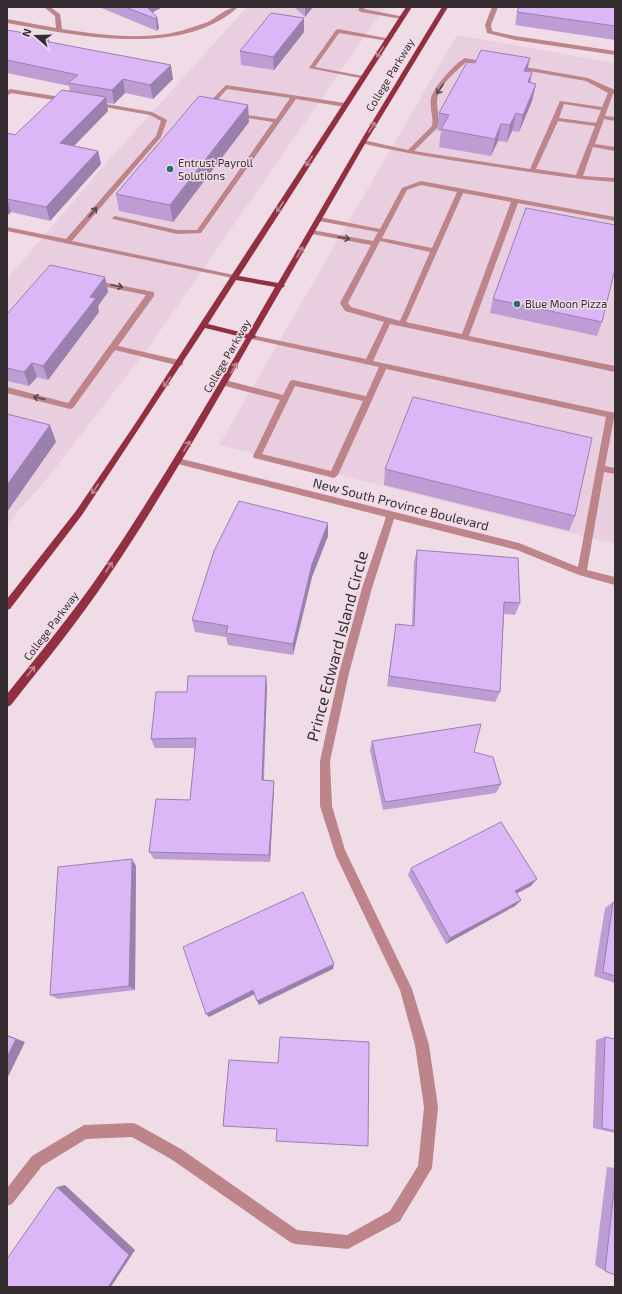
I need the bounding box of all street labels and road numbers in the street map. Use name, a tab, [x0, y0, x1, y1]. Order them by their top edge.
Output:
street label: College Parkway	[363, 36, 417, 114]
street label: College Parkway	[200, 316, 253, 395]
street label: New South Province Boulevard	[311, 474, 491, 534]
street label: Prince Edward Island Circle	[302, 549, 371, 743]
street label: College Parkway	[20, 589, 81, 663]

